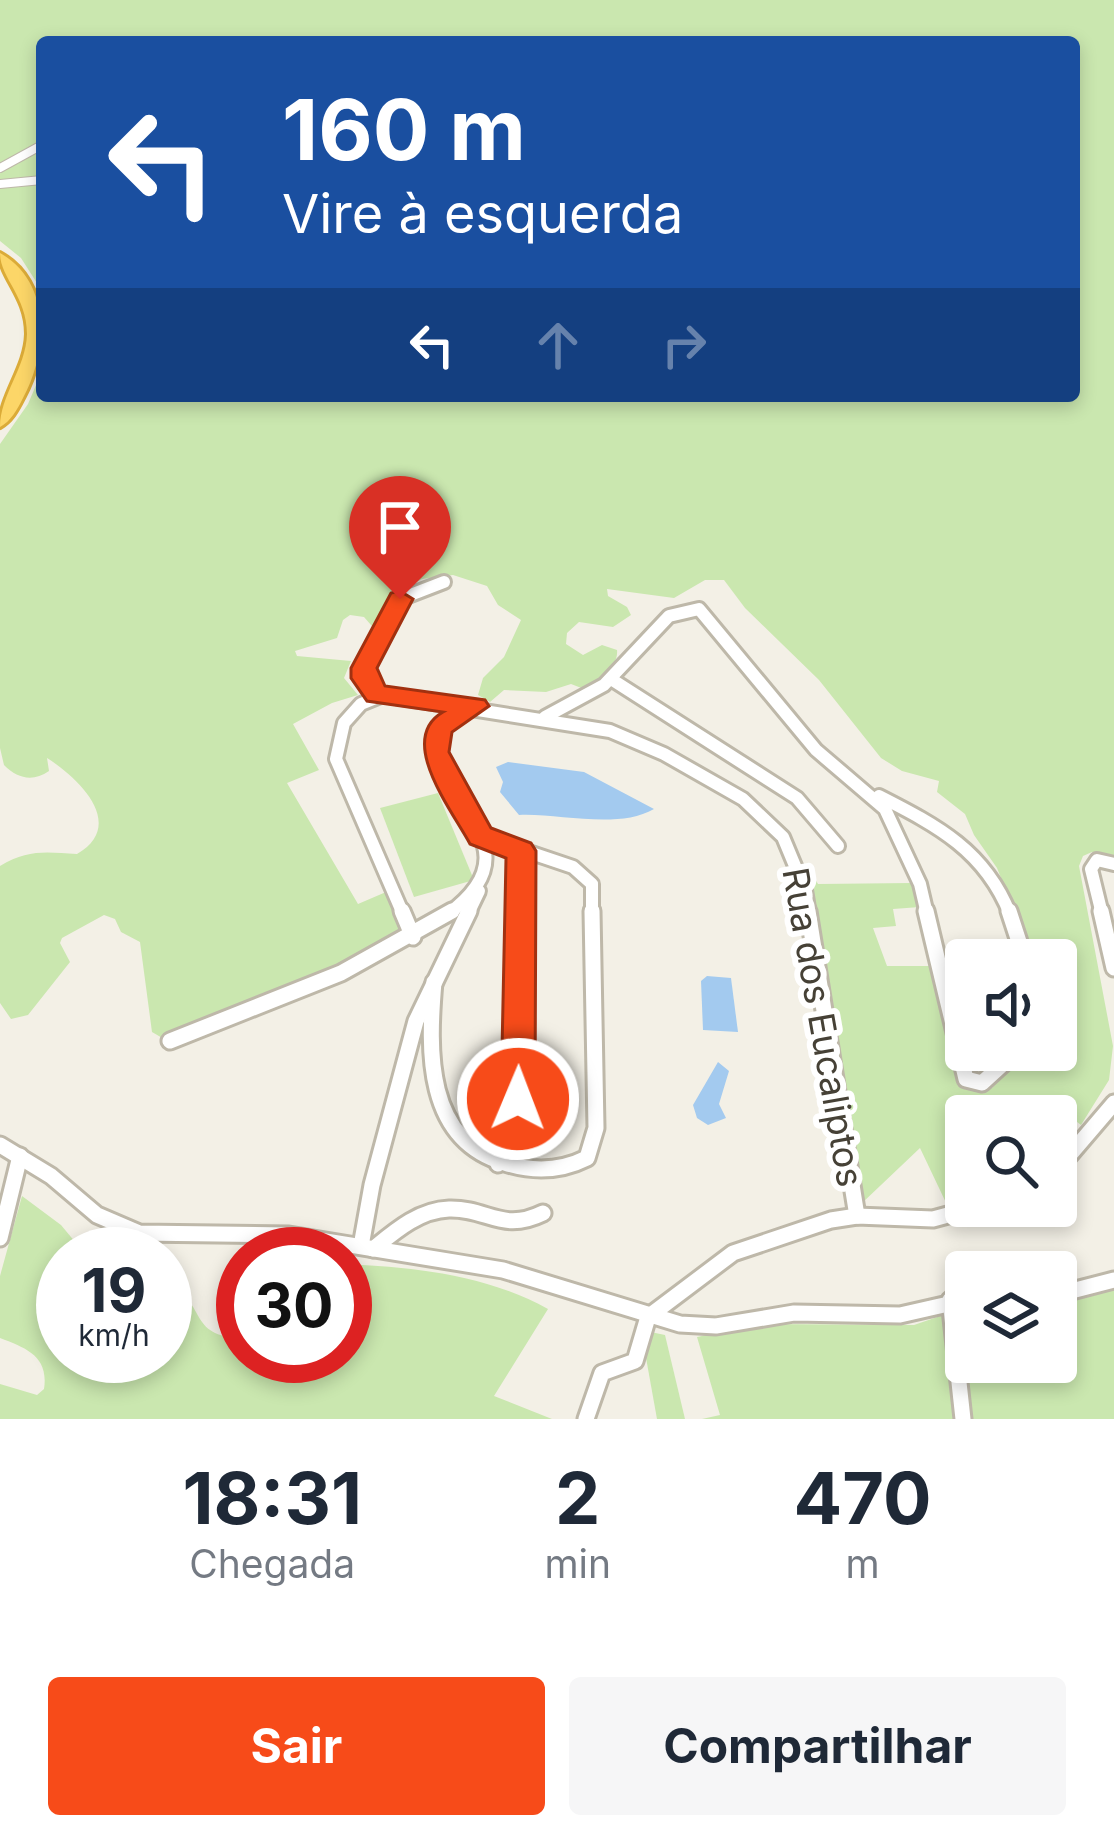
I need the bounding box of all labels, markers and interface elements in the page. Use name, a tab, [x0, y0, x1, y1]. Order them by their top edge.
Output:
text: 160 m	[282, 79, 526, 180]
icon: left	[84, 84, 240, 240]
text: Vire à esquerda	[282, 181, 683, 246]
icon: left	[399, 312, 465, 378]
icon: ahead	[525, 312, 591, 378]
icon: right	[651, 312, 717, 378]
pin	[349, 476, 451, 599]
icon: arrive	[367, 494, 433, 560]
street label: Rua dos Eucaliptos	[773, 864, 873, 1190]
map controls	[945, 939, 1077, 1383]
button: sound	[945, 939, 1077, 1071]
position arrow	[455, 1036, 581, 1162]
button: search	[945, 1095, 1077, 1227]
speed limit sign: 30	[216, 1227, 372, 1383]
button: layers	[945, 1251, 1077, 1383]
text: 19	[82, 1254, 146, 1326]
text: km/h	[78, 1317, 150, 1353]
text: 18:31	[182, 1454, 362, 1541]
text: 2	[555, 1454, 600, 1541]
text: 470	[794, 1454, 932, 1541]
text: Chegada	[189, 1540, 355, 1587]
text: min	[544, 1540, 611, 1587]
text: m	[845, 1540, 880, 1587]
button: Sair	[48, 1677, 545, 1815]
button: Compartilhar	[569, 1677, 1066, 1815]

